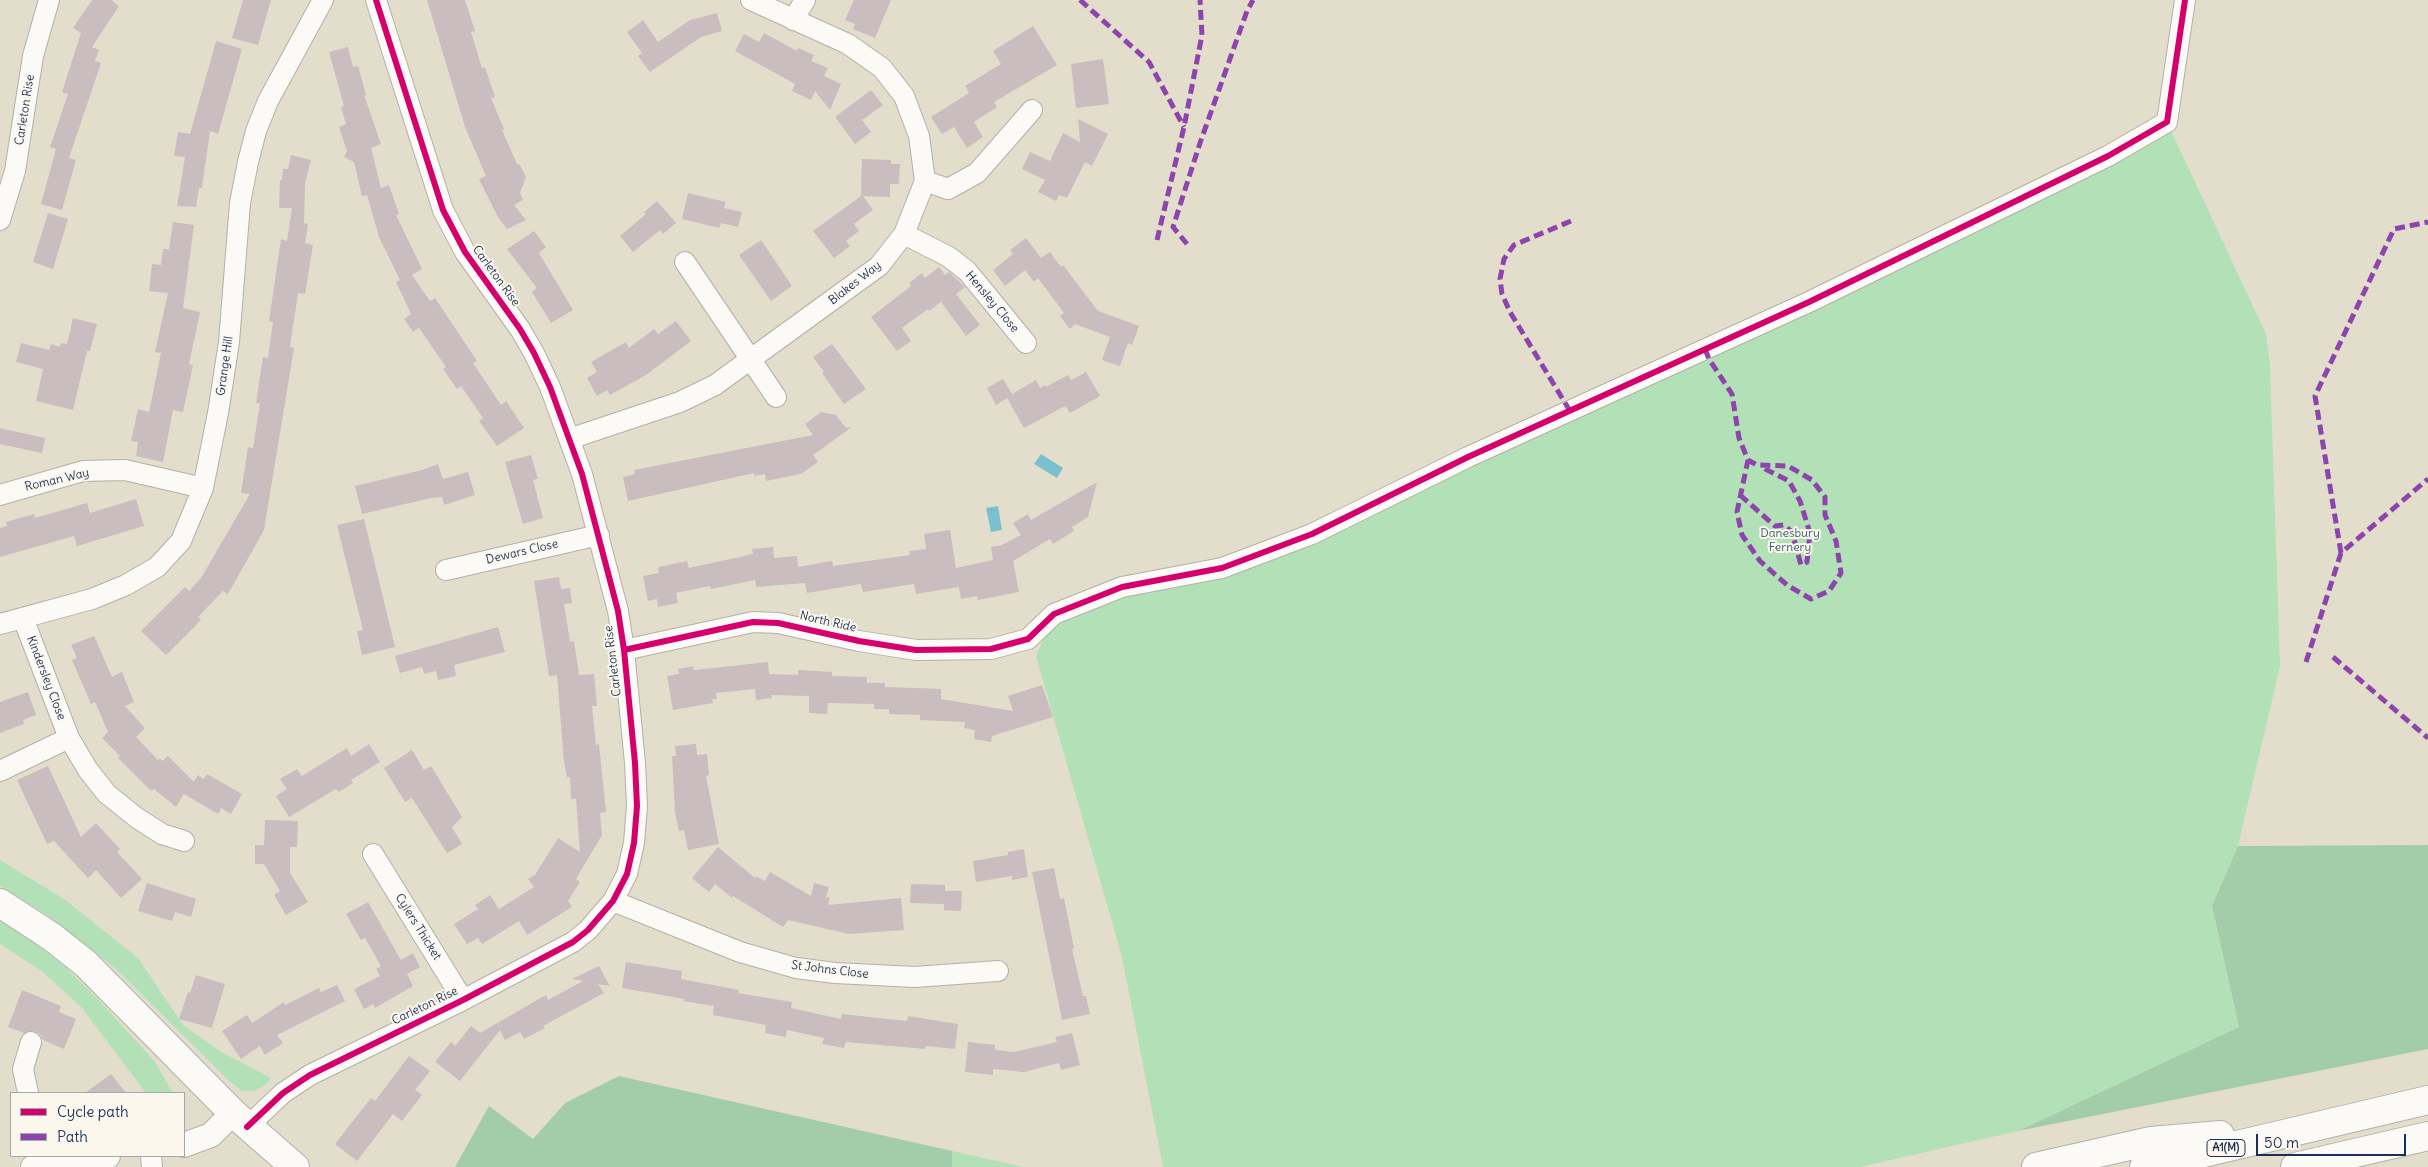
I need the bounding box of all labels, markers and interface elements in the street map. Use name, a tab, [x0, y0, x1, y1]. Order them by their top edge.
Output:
street label: Carleton Rise	[12, 74, 38, 146]
street label: Carleton Rise	[469, 243, 523, 309]
street label: Blakes Way	[826, 258, 884, 308]
street label: Hensley Close	[962, 268, 1022, 336]
street label: Grange Hill	[214, 335, 236, 397]
street label: Roman Way	[23, 466, 91, 494]
park label: Danesbury Fernery	[1760, 527, 1820, 555]
street label: Dewars Close	[484, 537, 560, 567]
street label: North Ride	[798, 609, 858, 635]
street label: Carleton Rise	[601, 625, 625, 697]
street label: Kindersley Close	[23, 634, 69, 722]
street label: Cylers Thicket	[392, 891, 444, 963]
street label: St Johns Close	[791, 958, 869, 982]
street label: Carleton Rise	[390, 984, 460, 1028]
legend	[10, 1092, 185, 1157]
text: Cycle path	[57, 1102, 129, 1121]
scale bar	[2258, 1124, 2408, 1156]
text: Path	[57, 1127, 88, 1146]
text: 50 m	[2264, 1133, 2299, 1152]
road number: A1(M)	[2207, 1140, 2245, 1156]

